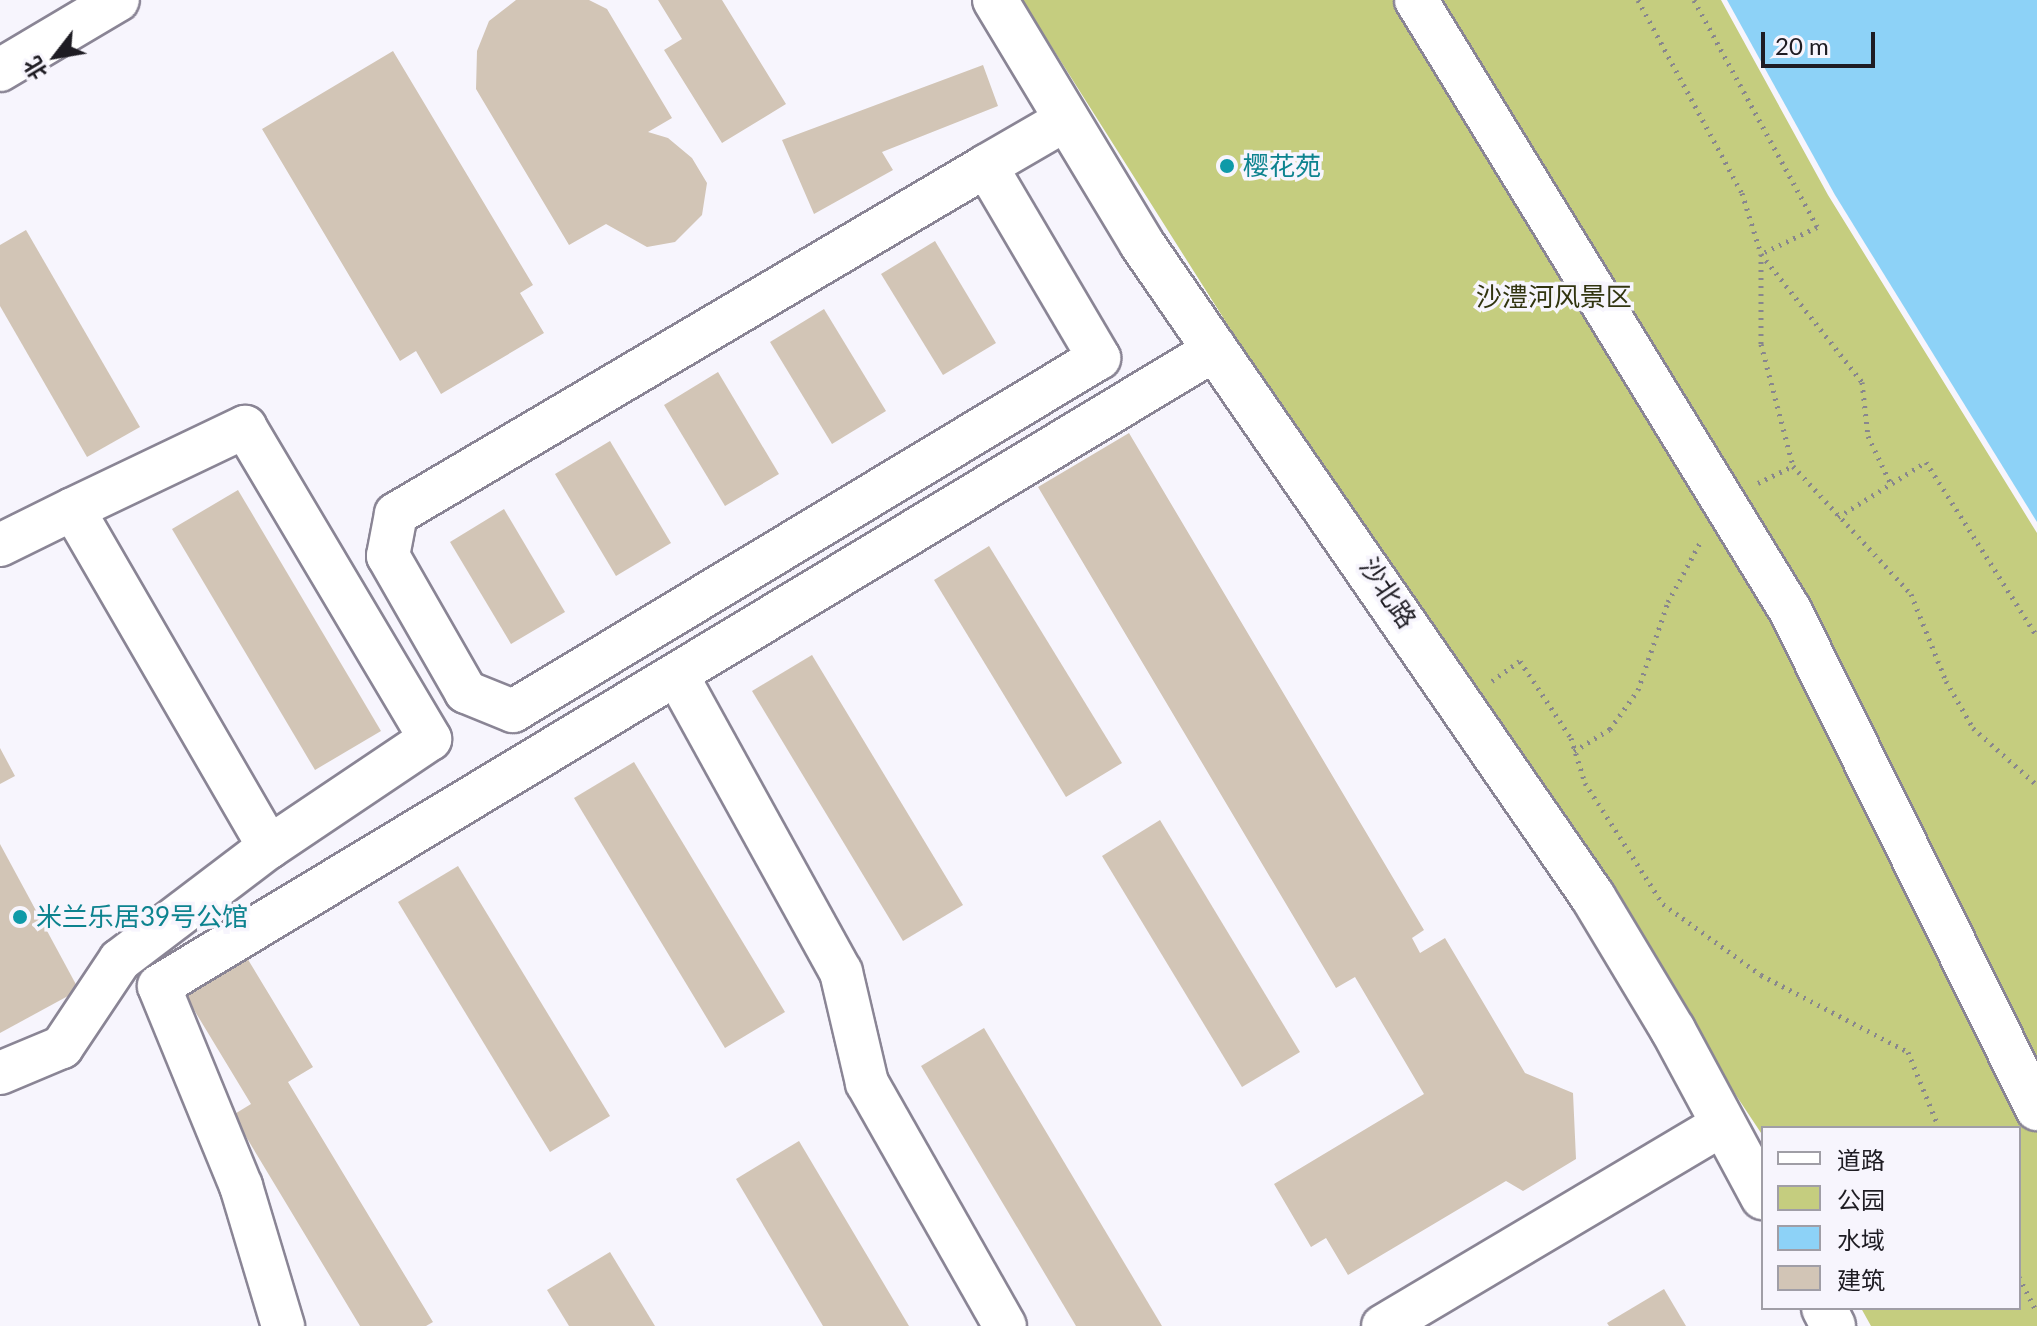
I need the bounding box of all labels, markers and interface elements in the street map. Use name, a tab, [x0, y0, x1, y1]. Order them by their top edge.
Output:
north arrow	[16, 16, 96, 96]
scale bar	[1765, 16, 1879, 66]
text: 20 m	[1775, 31, 1829, 60]
text: 北	[18, 52, 52, 85]
place label: 樱花苑	[1243, 150, 1321, 182]
marker: 樱花苑	[1218, 157, 1236, 175]
park label: 沙澧河风景区	[1476, 281, 1632, 313]
street label: 沙北路	[1353, 552, 1423, 634]
place label: 米兰乐居39号公馆	[36, 901, 248, 933]
marker: 米兰乐居39号公馆	[11, 908, 29, 926]
legend	[1761, 1126, 2021, 1310]
text: 道路	[1837, 1145, 1885, 1174]
text: 公园	[1837, 1185, 1885, 1214]
text: 水域	[1837, 1225, 1885, 1254]
text: 建筑	[1837, 1265, 1885, 1294]

